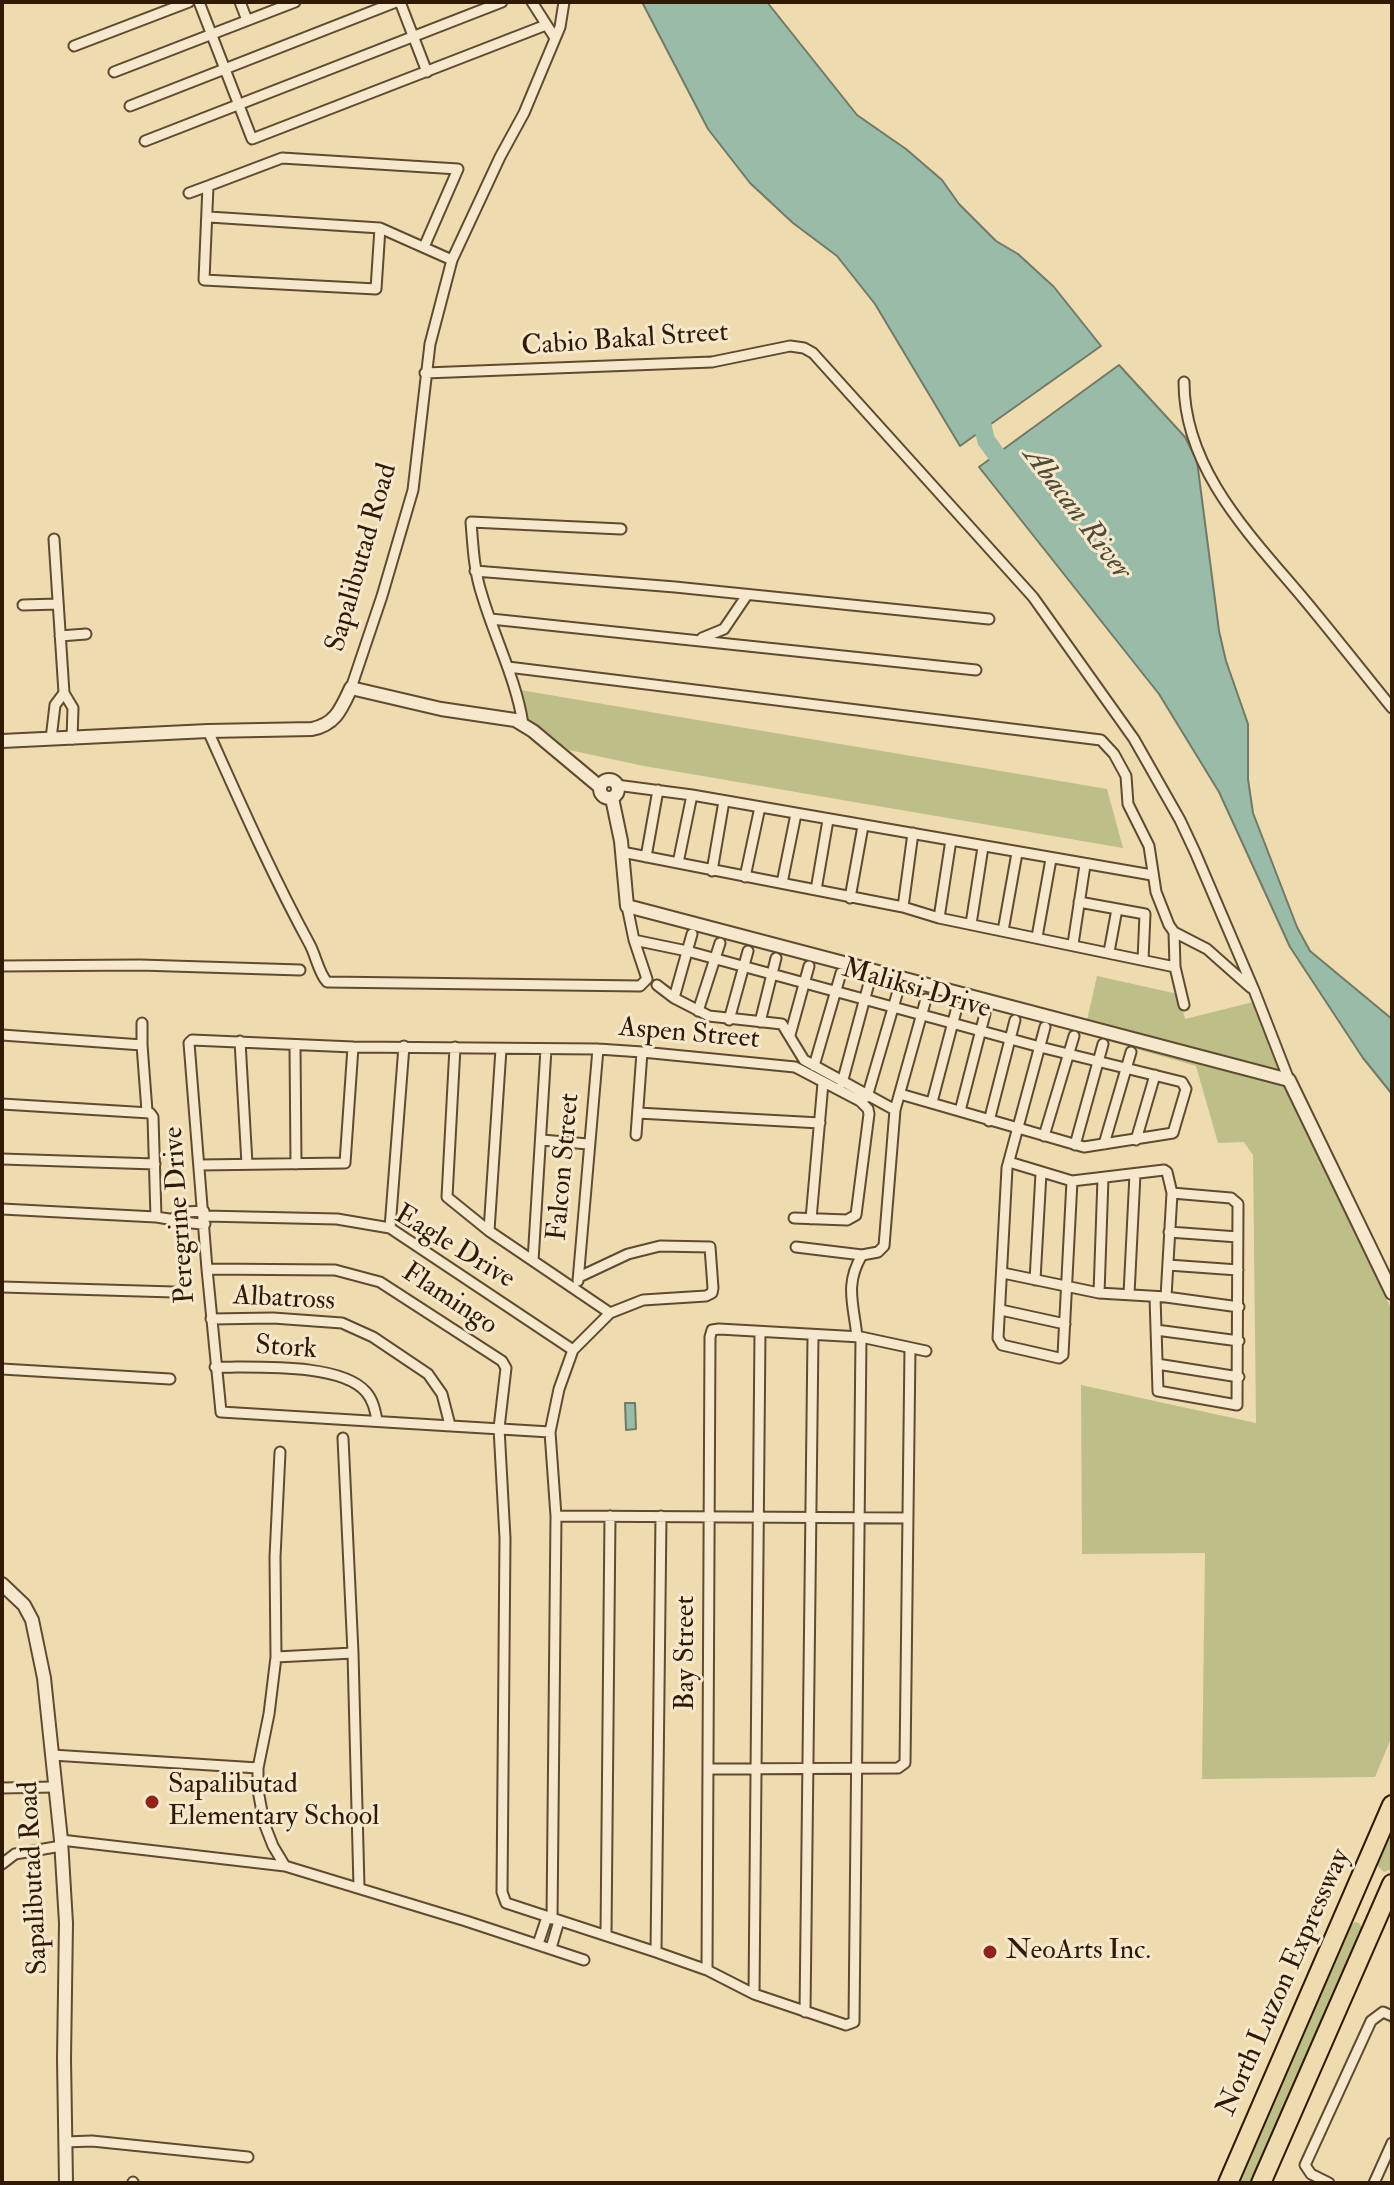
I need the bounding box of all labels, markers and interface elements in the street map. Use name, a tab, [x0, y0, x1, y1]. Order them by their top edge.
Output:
street label: Cabio Bakal Street	[520, 317, 730, 365]
water label: Abacan River	[1014, 440, 1138, 588]
street label: Sapalibutad Road	[320, 460, 406, 656]
street label: Maliksi Drive	[838, 953, 994, 1027]
street label: Aspen Street	[617, 1012, 761, 1058]
street label: Falcon Street	[542, 1092, 588, 1242]
street label: Peregrine Drive	[158, 1125, 204, 1305]
street label: Eagle Drive	[388, 1199, 520, 1297]
street label: Flamingo	[395, 1257, 503, 1343]
street label: Albatross	[232, 1281, 336, 1319]
street label: Stork	[254, 1330, 318, 1368]
street label: Bay Street	[670, 1595, 704, 1711]
place label: Sapalibutad Elementary School	[168, 1769, 379, 1835]
street label: Sapalibutad Road	[13, 1780, 57, 1976]
marker: Sapalibutad Elementary School	[143, 1793, 161, 1811]
street label: North Luzon Expressway	[1211, 1844, 1359, 2122]
place label: NeoArts Inc.	[1006, 1935, 1151, 1969]
marker: NeoArts Inc.	[981, 1943, 999, 1961]

